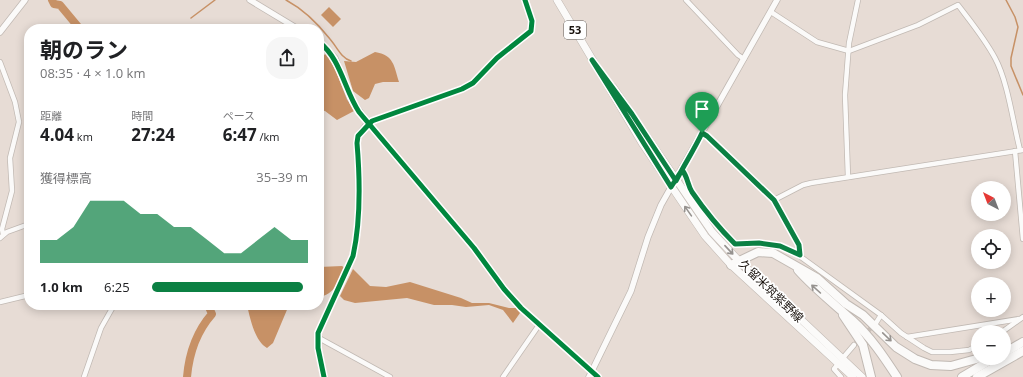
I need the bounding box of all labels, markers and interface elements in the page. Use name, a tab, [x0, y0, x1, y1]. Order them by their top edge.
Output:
road number: 53	[564, 21, 586, 39]
text: 朝のラン	[40, 34, 128, 64]
button: share	[266, 37, 308, 79]
text: 08:35 · 4 × 1.0 km	[40, 64, 145, 82]
pin	[685, 92, 719, 133]
icon: arrive	[691, 98, 713, 120]
text: 距離	[40, 108, 62, 123]
text: 時間	[131, 108, 153, 123]
text: ペース	[223, 108, 255, 123]
text: 4.04	[40, 123, 74, 146]
text: 27:24	[131, 123, 175, 146]
text: 6:47	[223, 123, 257, 146]
text: km	[74, 129, 93, 144]
text: /km	[257, 129, 280, 144]
text: 35–39 m	[256, 168, 308, 186]
text: 獲得標高	[40, 169, 92, 187]
north arrow	[971, 181, 1011, 221]
map controls	[971, 181, 1011, 365]
one-way arrow	[684, 206, 692, 217]
button: locate	[971, 229, 1011, 269]
one-way arrow	[724, 245, 734, 255]
street label: 久留米筑紫野線	[735, 255, 807, 326]
button: +	[971, 277, 1011, 317]
text: 1.0 km	[40, 278, 83, 296]
text: 6:25	[104, 278, 130, 296]
one-way arrow	[811, 284, 821, 294]
button: −	[971, 325, 1011, 365]
one-way arrow	[882, 333, 892, 342]

